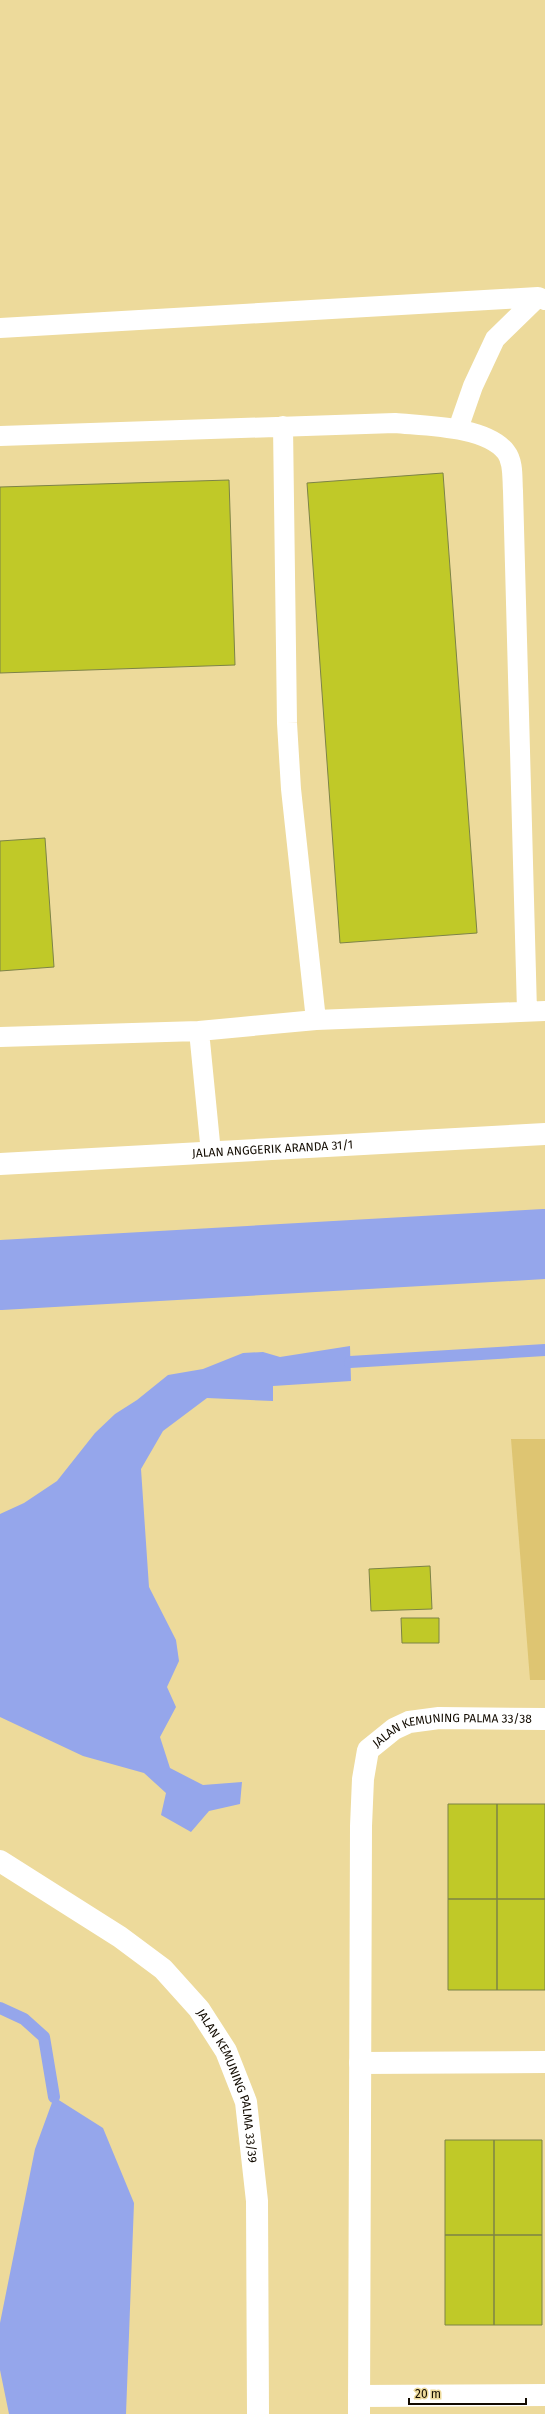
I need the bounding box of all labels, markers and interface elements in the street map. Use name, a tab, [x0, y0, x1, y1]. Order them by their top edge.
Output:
street label: JALAN ANGGERIK ARANDA 31/1	[192, 1138, 353, 1160]
street label: JALAN KEMUNING PALMA 33/38	[370, 1711, 532, 1750]
street label: JALAN KEMUNING PALMA 33/39	[194, 2006, 260, 2164]
scale bar	[409, 2380, 526, 2406]
text: 20 m	[415, 2387, 441, 2401]

